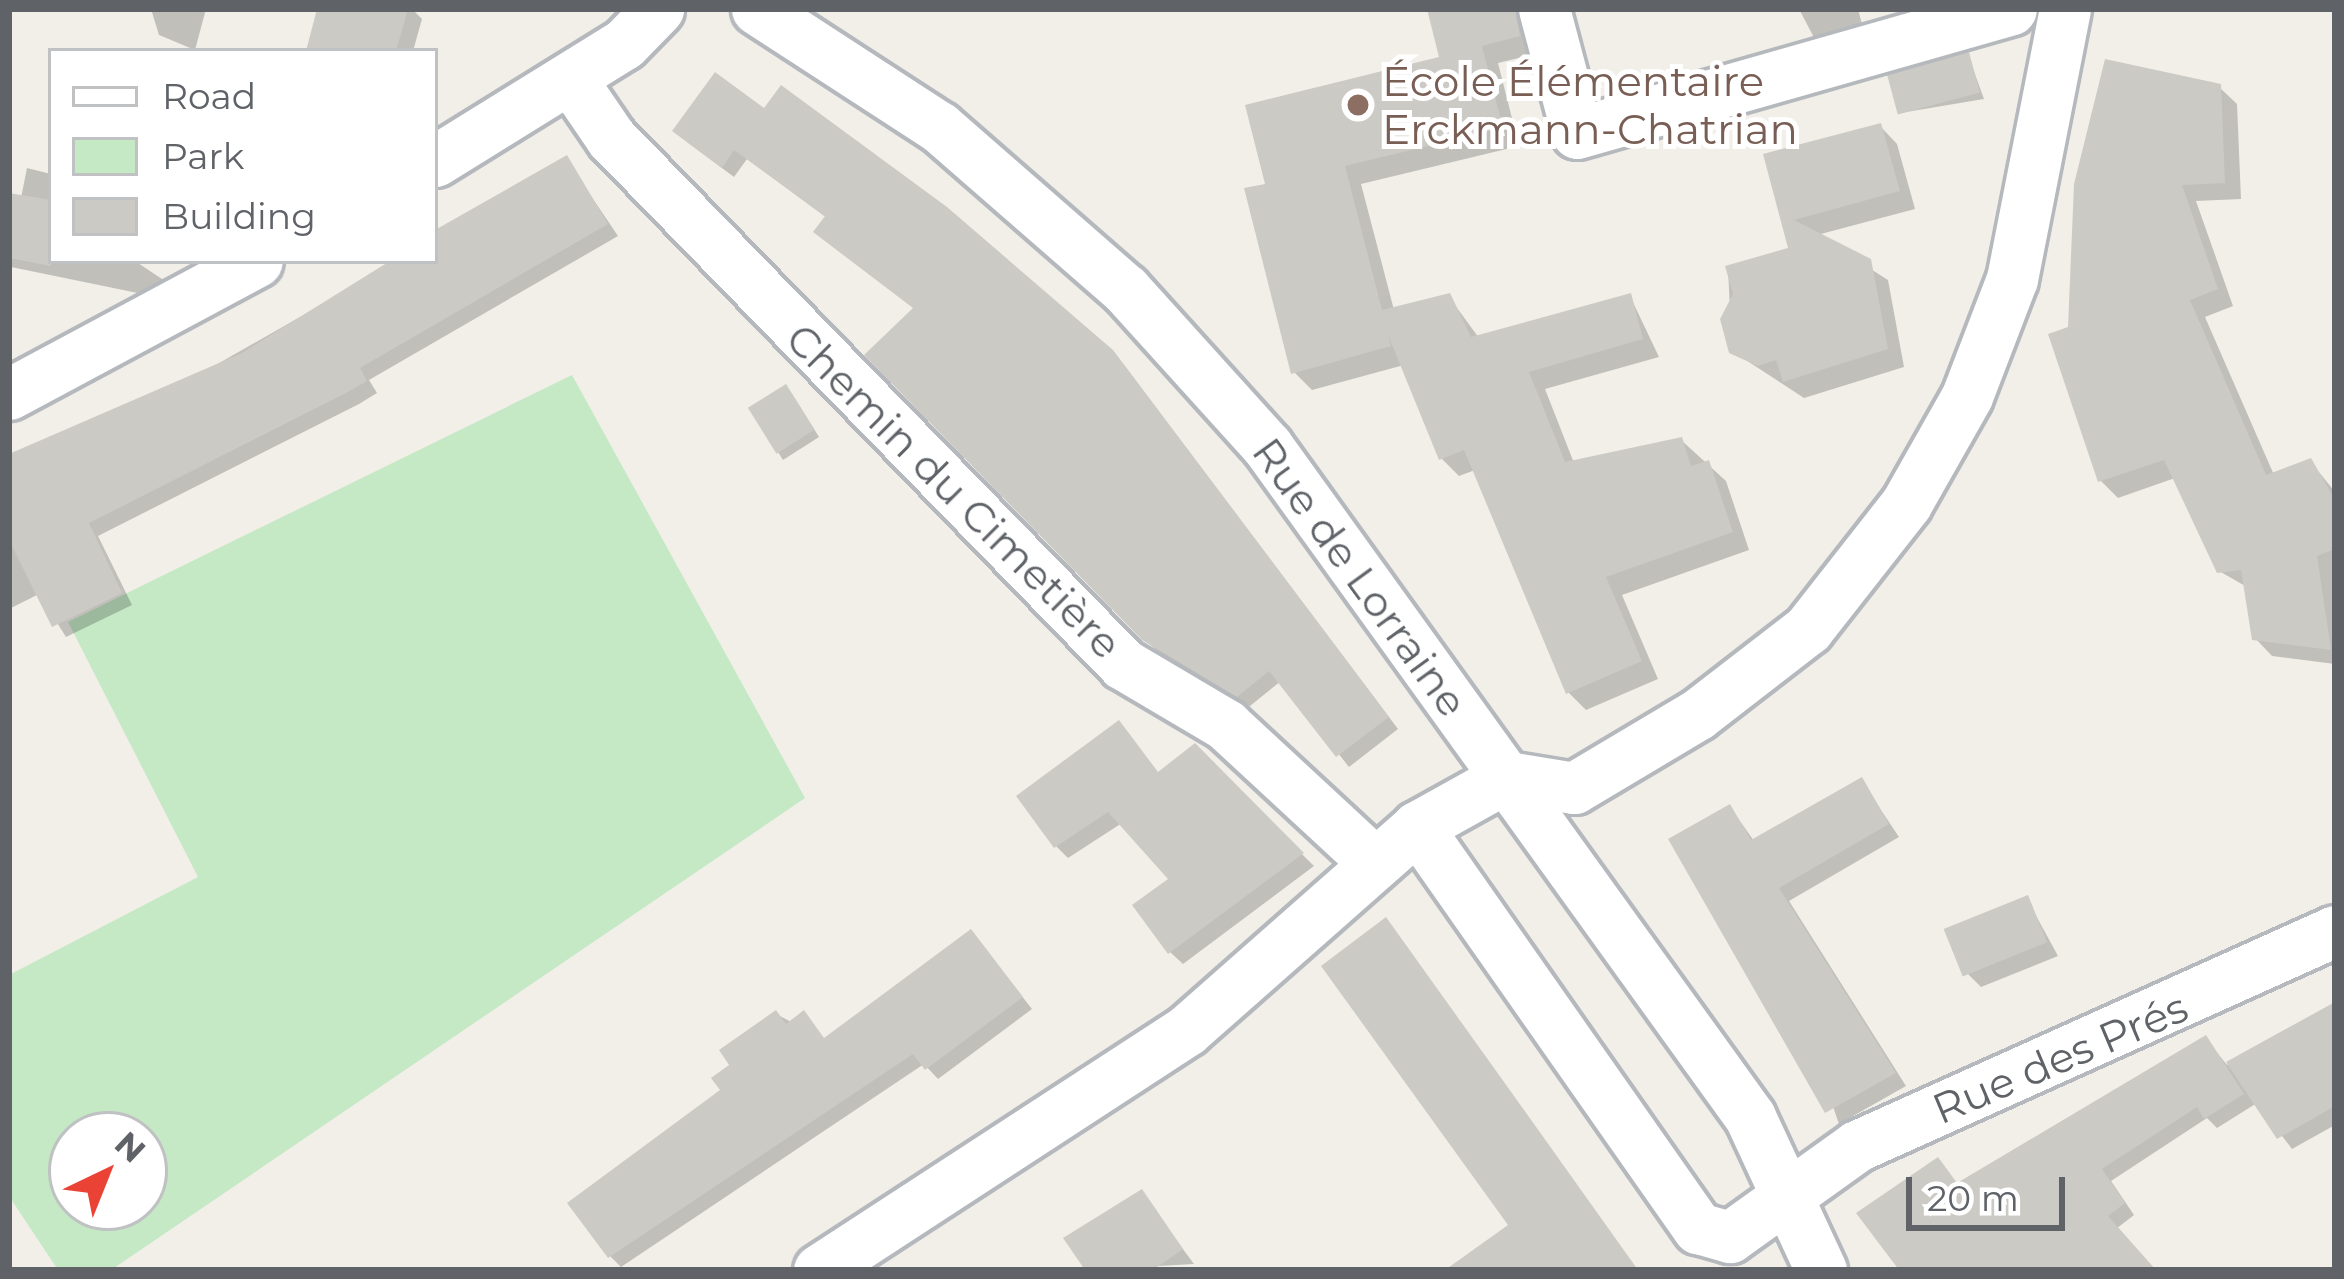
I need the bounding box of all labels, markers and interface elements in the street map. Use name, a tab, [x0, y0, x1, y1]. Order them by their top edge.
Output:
legend	[48, 48, 438, 264]
place label: École Élémentaire Erckmann-Chatrian	[1382, 56, 1798, 154]
text: Road	[162, 74, 256, 118]
marker: École Élémentaire Erckmann-Chatrian	[1345, 92, 1371, 118]
text: Park	[162, 134, 244, 178]
text: Building	[162, 194, 316, 238]
street label: Chemin du Cimetière	[776, 313, 1132, 669]
street label: Rue de Lorraine	[1242, 428, 1478, 726]
street label: Rue des Prés	[1925, 982, 2195, 1134]
north arrow	[48, 1111, 168, 1231]
text: N	[107, 1123, 154, 1171]
scale bar	[1912, 1153, 2071, 1227]
text: 20 m	[1927, 1176, 2019, 1220]

